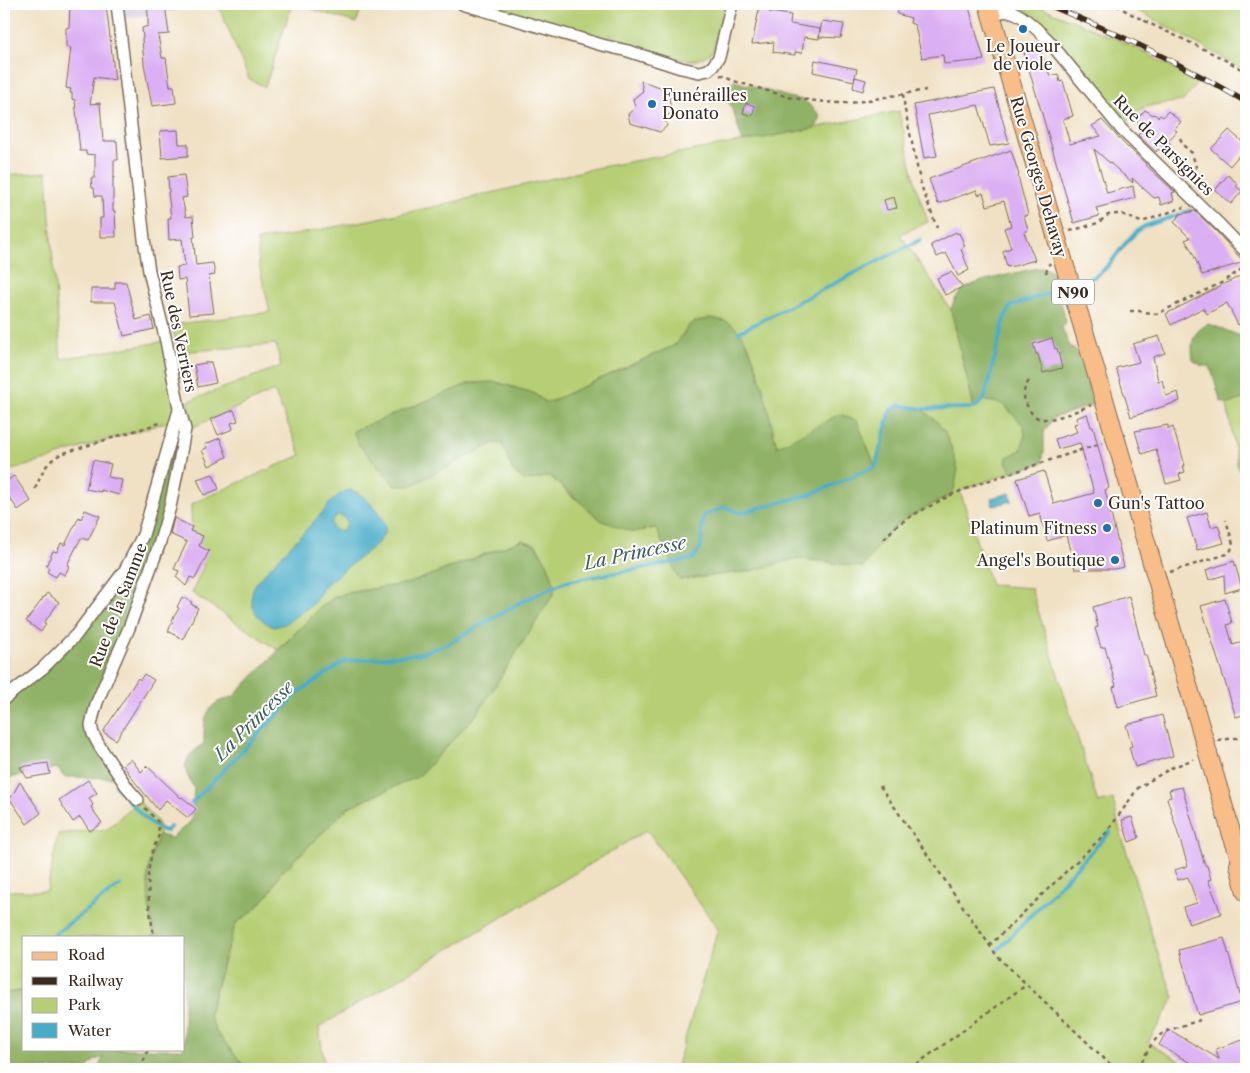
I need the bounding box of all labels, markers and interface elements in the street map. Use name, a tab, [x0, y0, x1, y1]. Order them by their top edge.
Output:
marker: Le Joueur de viole	[1017, 23, 1029, 35]
place label: Le Joueur de viole	[986, 36, 1060, 74]
place label: Funérailles Donato	[662, 85, 747, 123]
street label: Rue de Parsignies	[1109, 90, 1219, 200]
street label: Rue Georges Dehavay	[1006, 94, 1072, 261]
marker: Funérailles Donato	[646, 98, 658, 110]
street label: Rue des Verriers	[156, 268, 202, 394]
road number: N90	[1052, 280, 1094, 304]
place label: Gun's Tattoo	[1108, 493, 1205, 513]
marker: Gun's Tattoo	[1092, 497, 1104, 509]
place label: Platinum Fitness	[970, 518, 1097, 538]
marker: Platinum Fitness	[1101, 522, 1113, 534]
water label: La Princesse	[580, 531, 689, 575]
street label: Rue de la Samme	[85, 540, 151, 670]
place label: Angel's Boutique	[976, 550, 1105, 570]
marker: Angel's Boutique	[1109, 554, 1121, 566]
water label: La Princesse	[208, 676, 299, 767]
legend	[22, 936, 185, 1050]
text: Road	[68, 945, 105, 964]
text: Railway	[68, 971, 124, 990]
text: Park	[68, 995, 102, 1014]
text: Water	[67, 1021, 112, 1040]

